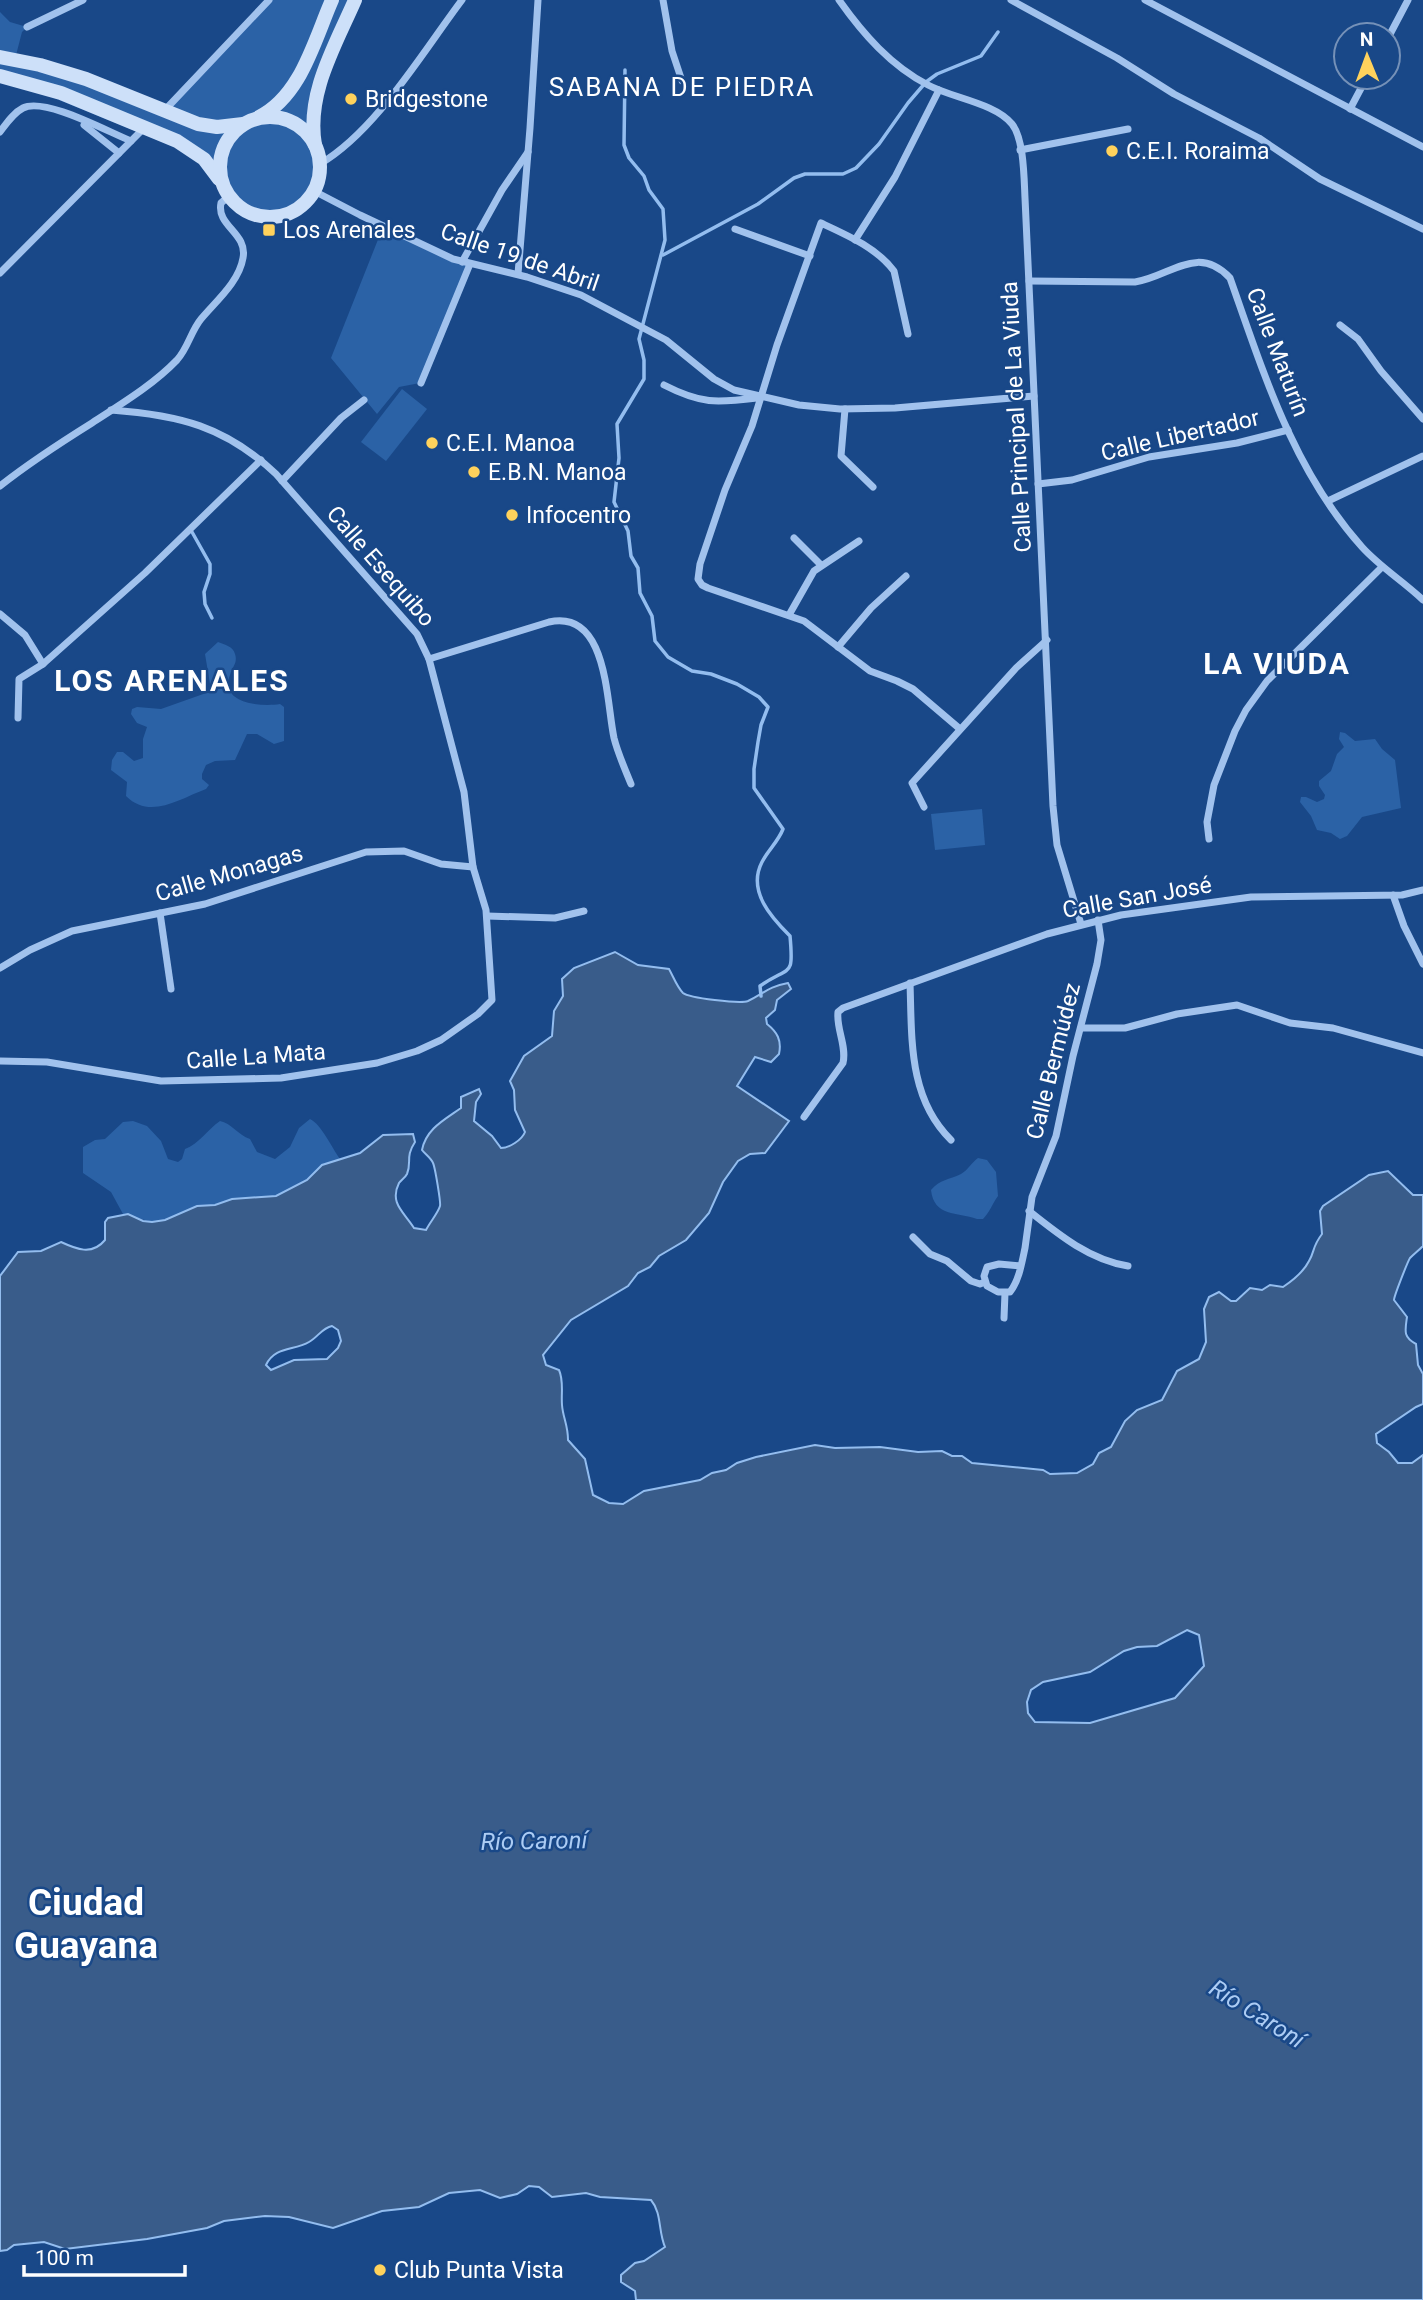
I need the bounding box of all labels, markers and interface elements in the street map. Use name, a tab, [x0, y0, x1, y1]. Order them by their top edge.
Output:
north arrow	[1332, 21, 1402, 91]
text: N	[1360, 28, 1374, 51]
district label: SABANA DE PIEDRA	[549, 72, 815, 102]
place label: Bridgestone	[365, 86, 488, 113]
marker: Bridgestone	[343, 91, 359, 107]
place label: C.E.I. Roraima	[1126, 138, 1270, 165]
marker: C.E.I. Roraima	[1104, 143, 1120, 159]
place label: Los Arenales	[283, 217, 416, 244]
street label: Calle 19 de Abril	[437, 218, 603, 297]
marker: Los Arenales	[261, 222, 277, 238]
street label: Calle Principal de La Viuda	[996, 281, 1037, 553]
street label: Calle Maturín	[1241, 284, 1314, 420]
street label: Calle Libertador	[1098, 404, 1262, 467]
place label: C.E.I. Manoa	[446, 430, 575, 457]
marker: C.E.I. Manoa	[424, 435, 440, 451]
place label: E.B.N. Manoa	[488, 459, 627, 486]
marker: E.B.N. Manoa	[466, 464, 482, 480]
street label: Calle Esequibo	[321, 500, 440, 632]
place label: Infocentro	[526, 502, 631, 529]
marker: Infocentro	[504, 507, 520, 523]
district label: LA VIUDA	[1203, 646, 1351, 681]
district label: LOS ARENALES	[54, 663, 290, 698]
street label: Calle Monagas	[152, 840, 306, 907]
street label: Calle San José	[1060, 871, 1214, 924]
street label: Calle Bermúdez	[1021, 980, 1086, 1142]
street label: Calle La Mata	[185, 1038, 327, 1075]
water label: Río Caroní	[480, 1826, 591, 1856]
district label: Ciudad Guayana	[14, 1881, 158, 1967]
water label: Río Caroní	[1204, 1974, 1312, 2056]
scale bar	[24, 2234, 186, 2278]
text: 100 m	[35, 2246, 94, 2270]
place label: Club Punta Vista	[394, 2257, 564, 2284]
marker: Club Punta Vista	[372, 2262, 388, 2278]

